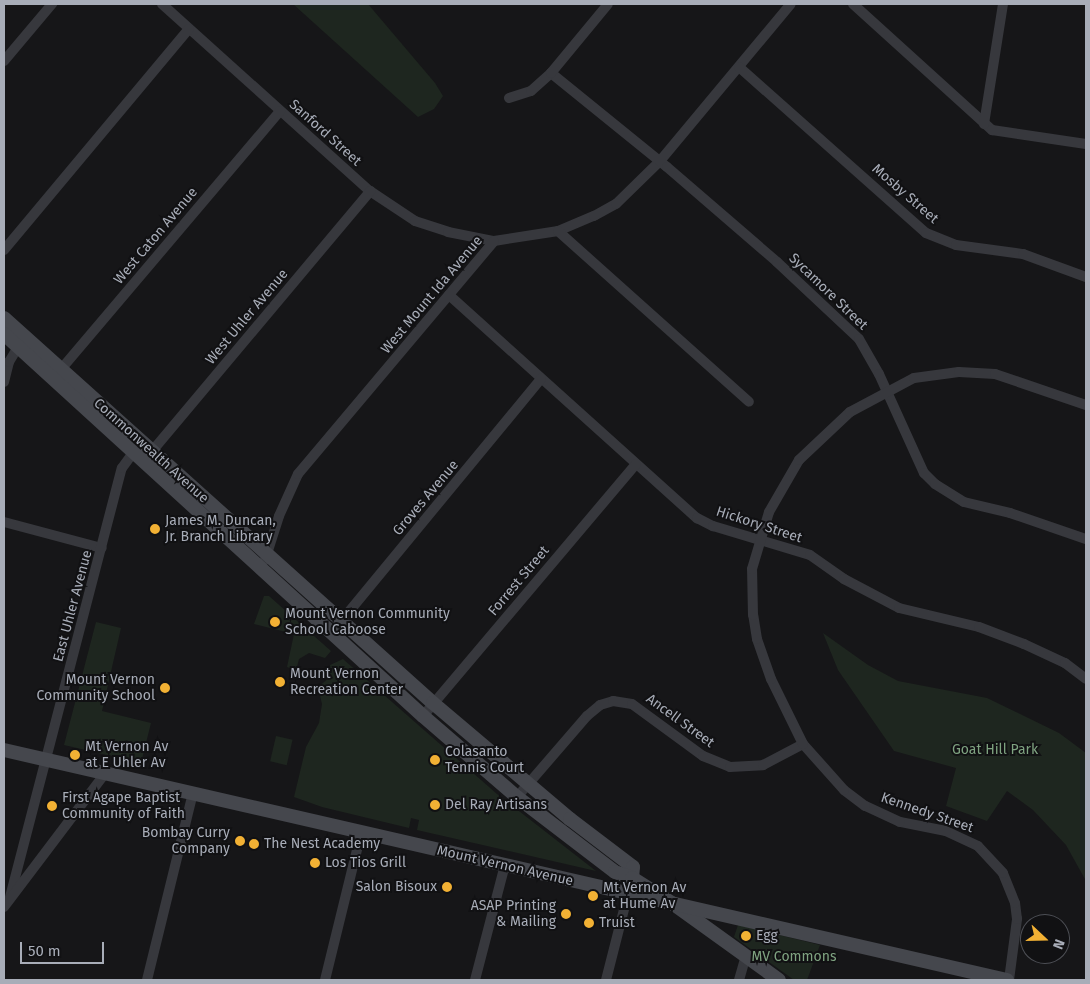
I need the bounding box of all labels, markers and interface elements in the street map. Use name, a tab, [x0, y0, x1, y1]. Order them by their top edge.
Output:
street label: Sanford Street	[285, 96, 365, 170]
street label: Mosby Street	[868, 161, 942, 227]
street label: West Caton Avenue	[111, 184, 201, 288]
street label: West Mount Ida Avenue	[378, 233, 486, 357]
street label: Sycamore Street	[785, 250, 871, 334]
street label: West Uhler Avenue	[202, 266, 292, 368]
street label: Commonwealth Avenue	[90, 395, 212, 507]
street label: Groves Avenue	[390, 457, 462, 539]
street label: Hickory Street	[714, 503, 804, 547]
place label: James M. Duncan, Jr. Branch Library	[165, 513, 276, 546]
marker: James M. Duncan, Jr. Branch Library	[149, 523, 161, 535]
street label: Forrest Street	[485, 543, 553, 619]
street label: East Uhler Avenue	[50, 548, 96, 664]
place label: Mount Vernon Community School Caboose	[285, 606, 450, 638]
marker: Mount Vernon Community School Caboose	[269, 616, 281, 628]
place label: Mount Vernon Recreation Center	[290, 666, 403, 699]
place label: Mount Vernon Community School	[36, 672, 155, 704]
marker: Mount Vernon Recreation Center	[274, 676, 286, 688]
marker: Mount Vernon Community School	[159, 682, 171, 694]
street label: Ancell Street	[643, 691, 717, 751]
place label: Mt Vernon Av at E Uhler Av	[85, 739, 168, 772]
park label: Goat Hill Park	[952, 742, 1038, 758]
place label: Colasanto Tennis Court	[445, 744, 524, 776]
marker: Mt Vernon Av at E Uhler Av	[69, 749, 81, 761]
marker: Colasanto Tennis Court	[429, 754, 441, 766]
street label: Kennedy Street	[879, 789, 975, 837]
place label: First Agape Baptist Community of Faith	[62, 790, 185, 822]
place label: Del Ray Artisans	[445, 797, 547, 813]
marker: Del Ray Artisans	[429, 799, 441, 811]
marker: First Agape Baptist Community of Faith	[46, 800, 58, 812]
place label: Bombay Curry Company	[142, 825, 230, 858]
marker: Bombay Curry Company	[234, 835, 246, 847]
place label: The Nest Academy	[264, 836, 380, 852]
marker: The Nest Academy	[248, 838, 260, 850]
street label: Mount Vernon Avenue	[435, 842, 575, 890]
place label: Los Tios Grill	[325, 855, 406, 871]
marker: Los Tios Grill	[309, 857, 321, 869]
place label: Salon Bisoux	[356, 879, 437, 895]
place label: Mt Vernon Av at Hume Av	[603, 880, 686, 912]
marker: Salon Bisoux	[441, 881, 453, 893]
marker: Mt Vernon Av at Hume Av	[587, 890, 599, 902]
place label: ASAP Printing & Mailing	[471, 898, 556, 930]
marker: ASAP Printing & Mailing	[560, 908, 572, 920]
north arrow	[1020, 914, 1070, 964]
place label: Truist	[599, 915, 635, 931]
marker: Truist	[583, 917, 595, 929]
place label: Egg	[756, 928, 778, 944]
marker: Egg	[740, 930, 752, 942]
scale bar	[22, 932, 106, 964]
text: N	[1049, 937, 1068, 952]
text: 50 m	[28, 942, 61, 960]
park label: MV Commons	[752, 949, 836, 965]

